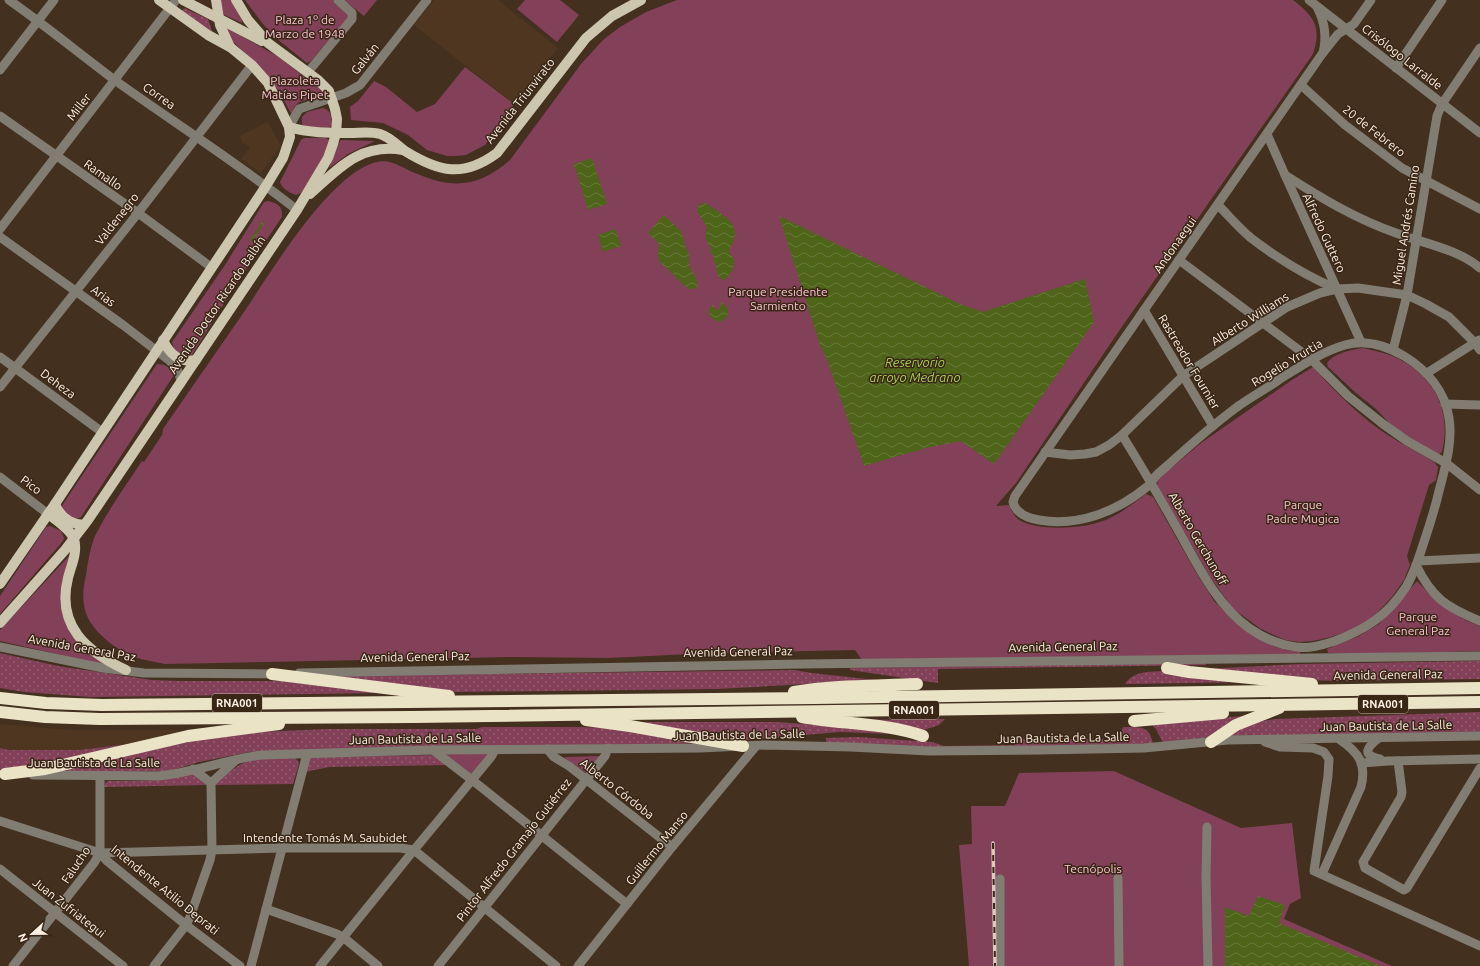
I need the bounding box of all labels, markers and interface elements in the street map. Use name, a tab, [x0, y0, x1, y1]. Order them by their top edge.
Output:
park label: Plaza 1º de Marzo de 1948	[265, 13, 345, 40]
street label: Crisólogo Larralde	[1360, 21, 1445, 92]
street label: Galván	[348, 41, 381, 77]
street label: Avenida Triunvirato	[482, 56, 557, 146]
park label: Plazoleta Matías Pipet	[262, 74, 329, 101]
street label: Correa	[141, 80, 178, 111]
street label: Miller	[64, 90, 93, 123]
street label: 20 de Febrero	[1341, 102, 1408, 159]
street label: Ramallo	[82, 157, 125, 192]
street label: Miguel Andrés Camino	[1390, 164, 1421, 286]
street label: Valdenegro	[92, 190, 141, 247]
street label: Alfredo Guttero	[1300, 191, 1348, 274]
street label: Andonaegui	[1151, 214, 1199, 275]
street label: Avenida Doctor Ricardo Balbín	[166, 233, 268, 376]
street label: Arias	[89, 283, 118, 309]
park label: Parque Presidente Sarmiento	[728, 285, 828, 312]
street label: Alberto Williams	[1209, 290, 1291, 348]
street label: Rastreador Fournier	[1156, 312, 1223, 412]
street label: Rogelio Yrurtia	[1249, 336, 1324, 389]
water label: Reservorio arroyo Medrano	[869, 355, 961, 384]
street label: Deheza	[38, 366, 78, 401]
street label: Pico	[18, 473, 44, 497]
street label: Alberto Gerchunoff	[1167, 490, 1231, 588]
park label: Parque Padre Mugica	[1267, 498, 1339, 525]
park label: Parque General Paz	[1386, 610, 1450, 637]
street label: Avenida General Paz	[27, 632, 137, 663]
street label: Avenida General Paz	[1008, 639, 1118, 654]
street label: Avenida General Paz	[683, 644, 793, 659]
street label: Avenida General Paz	[360, 649, 470, 664]
street label: Avenida General Paz	[1333, 667, 1443, 682]
road number: RNA001	[212, 694, 262, 712]
road number: RNA001	[1358, 695, 1408, 713]
road number: RNA001	[889, 701, 939, 719]
street label: Juan Bautista de La Salle	[1320, 718, 1452, 733]
street label: Juan Bautista de La Salle	[673, 727, 805, 742]
street label: Juan Bautista de La Salle	[997, 730, 1129, 745]
street label: Juan Bautista de La Salle	[349, 731, 481, 746]
street label: Juan Bautista de La Salle	[28, 756, 160, 769]
street label: Alberto Córdoba	[578, 756, 657, 821]
street label: Pintor Alfredo Gramajo Gutiérrez	[454, 775, 574, 924]
street label: Guillermo Manso	[623, 808, 690, 887]
street label: Intendente Tomás M. Saubidet	[243, 831, 407, 844]
street label: Intendente Atilio Deprati	[109, 842, 222, 937]
street label: Falucho	[59, 844, 93, 886]
park label: Tecnópolis	[1064, 862, 1122, 875]
street label: Juan Zufriategui	[31, 875, 108, 940]
north arrow	[12, 914, 52, 954]
text: N	[16, 932, 30, 944]

